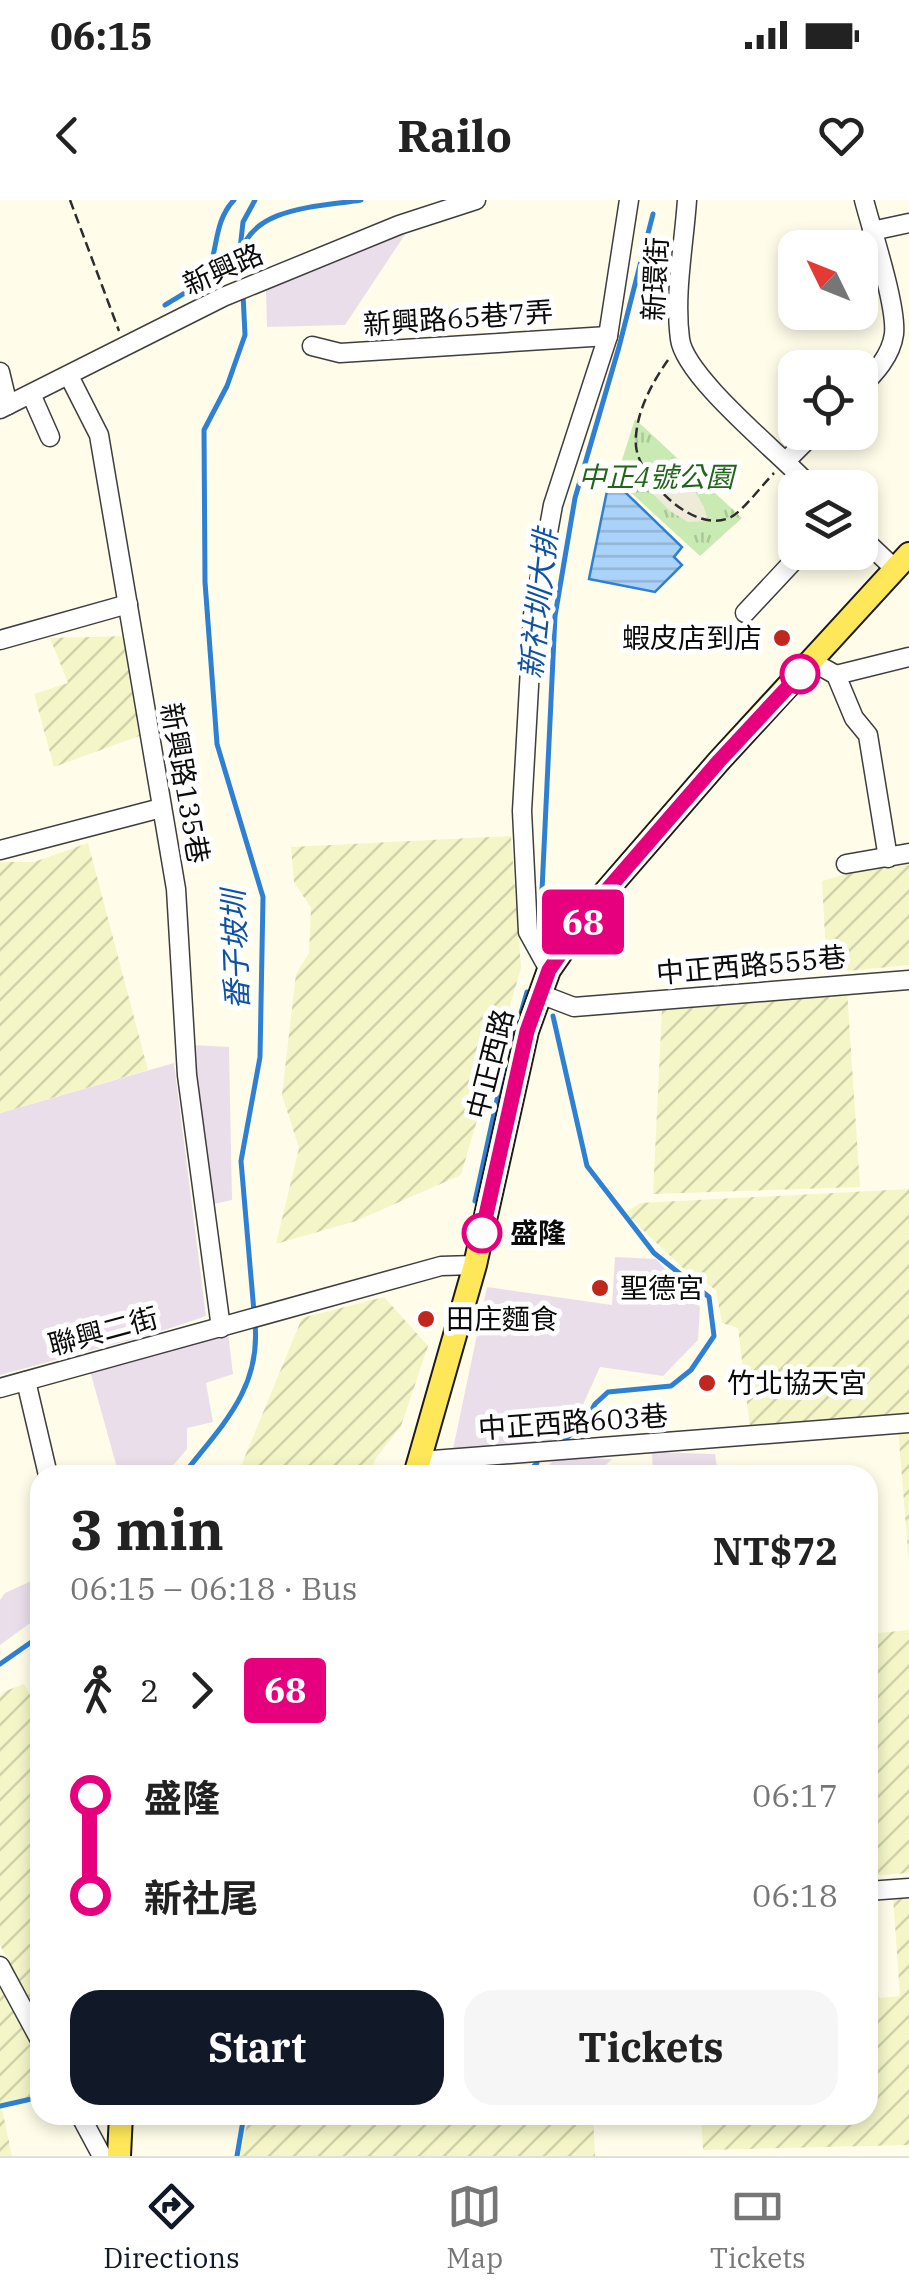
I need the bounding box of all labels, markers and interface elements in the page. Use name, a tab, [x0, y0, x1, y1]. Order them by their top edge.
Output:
text: 06:15	[50, 11, 153, 60]
text: Railo	[397, 106, 512, 164]
icon: back	[40, 108, 95, 163]
icon: heart	[814, 108, 869, 163]
north arrow	[778, 230, 878, 330]
map controls	[778, 230, 878, 570]
street label: 新興路	[177, 235, 269, 303]
street label: 新環街	[634, 236, 675, 322]
street label: 新興路65巷7弄	[362, 292, 554, 343]
button: locate	[778, 350, 878, 450]
park label: 中正4號公園	[578, 458, 738, 495]
button: layers	[778, 470, 878, 570]
water label: 新社圳大排	[510, 523, 565, 680]
place label: 蝦皮店到店	[622, 619, 762, 656]
marker: 蝦皮店到店	[771, 627, 793, 649]
unlabelled marker	[781, 655, 819, 693]
street label: 新興路135巷	[153, 700, 218, 866]
water label: 番子坡圳	[213, 885, 256, 1011]
line badge: 68	[538, 890, 628, 954]
text: 68	[562, 899, 604, 945]
street label: 中正西路555巷	[655, 938, 847, 991]
street label: 中正西路	[458, 1005, 521, 1123]
marker: 盛隆	[463, 1214, 501, 1252]
place label: 盛隆	[510, 1214, 566, 1251]
place label: 聖德宮	[620, 1269, 704, 1306]
marker: 聖德宮	[589, 1277, 611, 1299]
street label: 聯興二街	[44, 1298, 162, 1363]
place label: 田庄麵食	[446, 1300, 558, 1337]
marker: 田庄麵食	[415, 1308, 437, 1330]
place label: 竹北協天宮	[727, 1364, 867, 1401]
marker: 竹北協天宮	[696, 1372, 718, 1394]
street label: 中正西路603巷	[477, 1396, 669, 1447]
text: 3 min	[70, 1494, 224, 1565]
text: NT$72	[713, 1526, 838, 1575]
text: 06:15 – 06:18 · Bus	[70, 1567, 357, 1609]
icon: walk	[70, 1663, 125, 1718]
icon: forward	[174, 1663, 229, 1718]
text: 68	[264, 1667, 306, 1713]
text: 2	[140, 1669, 159, 1711]
text: 盛隆	[144, 1773, 220, 1822]
text: 06:17	[752, 1774, 838, 1816]
text: 新社尾	[144, 1873, 258, 1922]
text: 06:18	[752, 1874, 838, 1916]
button: Start	[70, 1990, 444, 2105]
button: Tickets	[464, 1990, 838, 2105]
tab: Directions	[103, 2179, 240, 2276]
tab: Map	[446, 2179, 503, 2276]
tab: Tickets	[710, 2179, 806, 2276]

